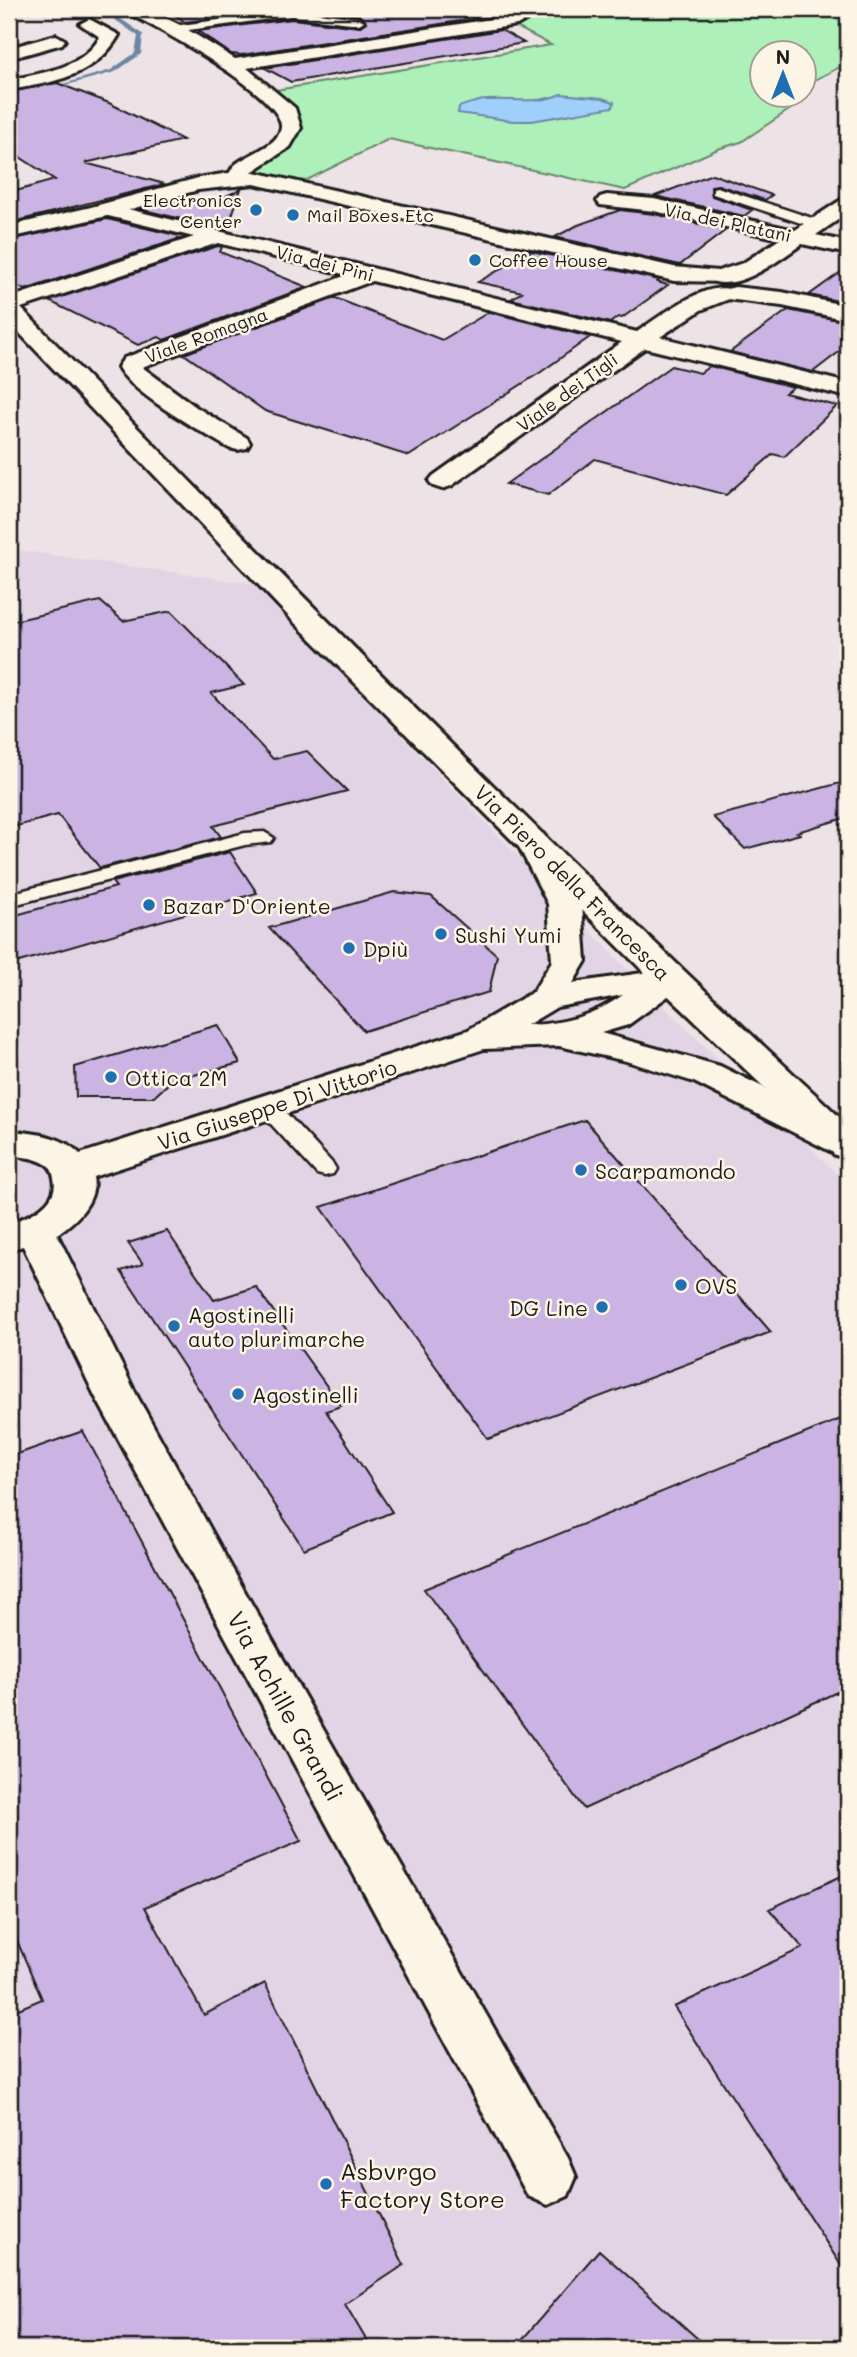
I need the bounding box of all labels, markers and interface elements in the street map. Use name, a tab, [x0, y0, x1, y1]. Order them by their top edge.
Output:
north arrow	[748, 38, 818, 108]
text: N	[776, 44, 790, 69]
place label: Electronics Center	[143, 188, 242, 233]
street label: Via dei Platani	[662, 197, 794, 247]
marker: Electronics Center	[248, 202, 264, 218]
place label: Mail Boxes Etc	[307, 203, 434, 227]
marker: Mail Boxes Etc	[285, 207, 301, 223]
street label: Via dei Pini	[274, 239, 376, 287]
place label: Coffee House	[489, 248, 608, 272]
marker: Coffee House	[467, 252, 483, 268]
street label: Viale Romagna	[141, 302, 271, 368]
street label: Viale dei Tigli	[512, 347, 622, 437]
street label: Via Piero della Francesca	[469, 778, 677, 986]
place label: Bazar D'Oriente	[163, 892, 331, 919]
marker: Bazar D'Oriente	[141, 897, 157, 913]
place label: Sushi Yumi	[455, 921, 562, 948]
marker: Sushi Yumi	[433, 926, 449, 942]
place label: Dpiù	[363, 935, 408, 962]
marker: Dpiù	[341, 940, 357, 956]
street label: Via Giuseppe Di Vittorio	[154, 1053, 400, 1155]
place label: Ottica 2M	[125, 1064, 227, 1091]
marker: Ottica 2M	[103, 1069, 119, 1085]
place label: Scarpamondo	[595, 1157, 735, 1184]
marker: Scarpamondo	[573, 1162, 589, 1178]
place label: OVS	[695, 1272, 737, 1299]
marker: OVS	[673, 1277, 689, 1293]
place label: DG Line	[509, 1294, 588, 1321]
marker: DG Line	[594, 1299, 610, 1315]
place label: Agostinelli auto plurimarche	[188, 1301, 365, 1352]
marker: Agostinelli auto plurimarche	[166, 1318, 182, 1334]
place label: Agostinelli	[252, 1381, 359, 1408]
marker: Agostinelli	[230, 1386, 246, 1402]
street label: Via Achille Grandi	[221, 1606, 351, 1806]
place label: Asbvrgo Factory Store	[340, 2155, 505, 2214]
marker: Asbvrgo Factory Store	[318, 2176, 334, 2192]

